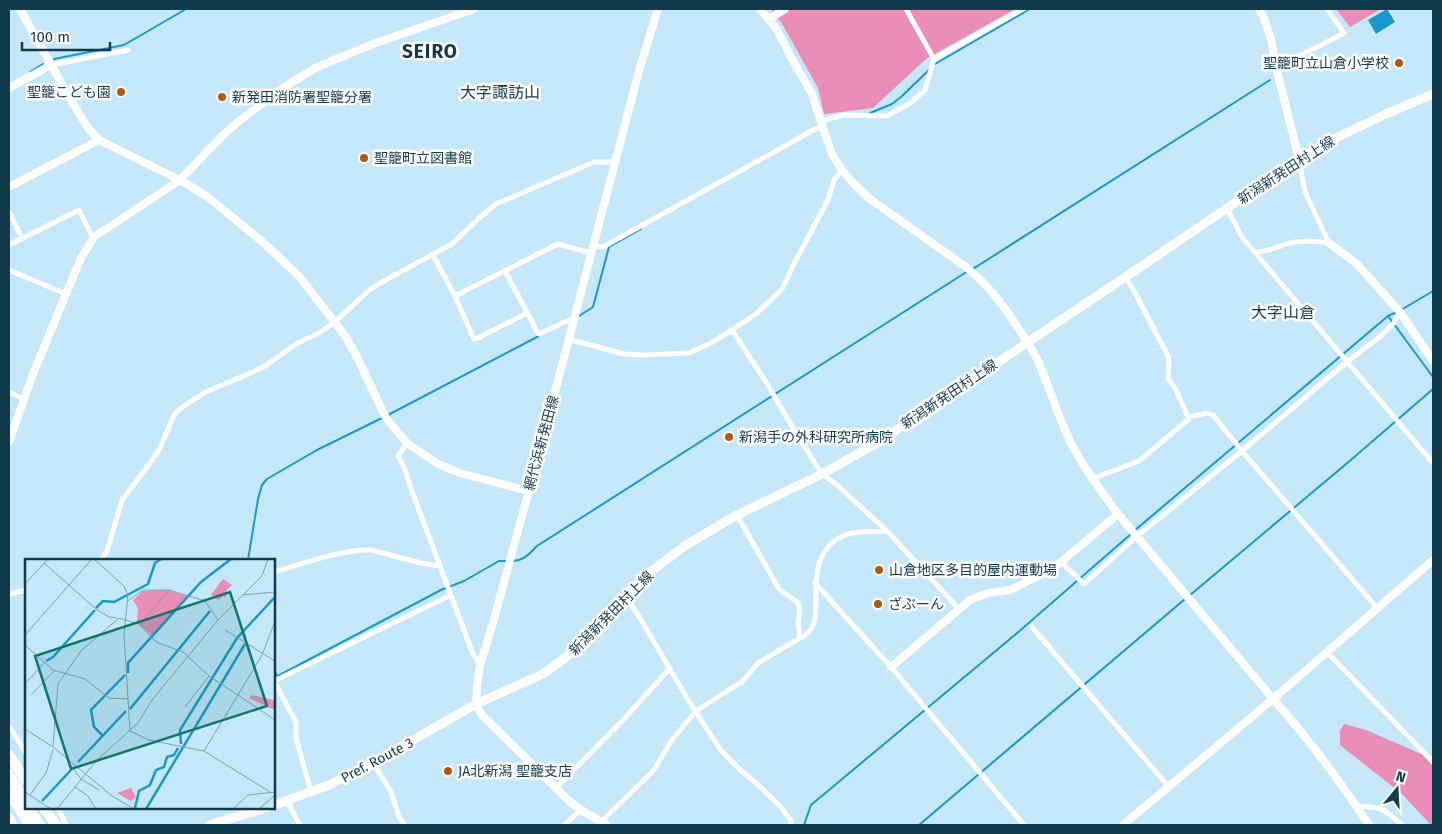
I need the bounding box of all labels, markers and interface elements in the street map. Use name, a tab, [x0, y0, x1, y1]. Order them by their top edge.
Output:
scale bar	[22, 20, 110, 52]
text: 100 m	[30, 28, 70, 46]
district label: SEIRO	[402, 40, 458, 63]
place label: 聖籠町立山倉小学校	[1263, 55, 1389, 72]
marker: 聖籠町立山倉小学校	[1393, 57, 1405, 69]
district label: 大字諏訪山	[460, 83, 540, 102]
place label: 聖籠こども園	[27, 84, 111, 101]
marker: 聖籠こども園	[115, 86, 127, 98]
place label: 新発田消防署聖籠分署	[232, 89, 372, 106]
marker: 新発田消防署聖籠分署	[216, 91, 228, 103]
street label: 新潟新発田村上線	[1235, 133, 1338, 208]
place label: 聖籠町立図書館	[374, 150, 472, 167]
marker: 聖籠町立図書館	[358, 152, 370, 164]
district label: 大字山倉	[1251, 303, 1315, 322]
street label: 新潟新発田村上線	[898, 356, 1000, 433]
street label: 網代浜新発田線	[521, 394, 562, 493]
place label: 新潟手の外科研究所病院	[739, 429, 893, 446]
marker: 新潟手の外科研究所病院	[723, 431, 735, 443]
inset map	[25, 559, 275, 809]
place label: 山倉地区多目的屋内運動場	[889, 562, 1057, 579]
marker: 山倉地区多目的屋内運動場	[873, 564, 885, 576]
street label: 新潟新発田村上線	[566, 568, 657, 659]
place label: ざぶーん	[888, 596, 944, 613]
marker: ざぶーん	[872, 598, 884, 610]
street label: Pref. Route 3	[338, 734, 416, 787]
place label: JA北新潟 聖籠支店	[458, 763, 572, 780]
north arrow	[1372, 764, 1422, 814]
marker: JA北新潟 聖籠支店	[442, 765, 454, 777]
text: N	[1394, 768, 1408, 787]

